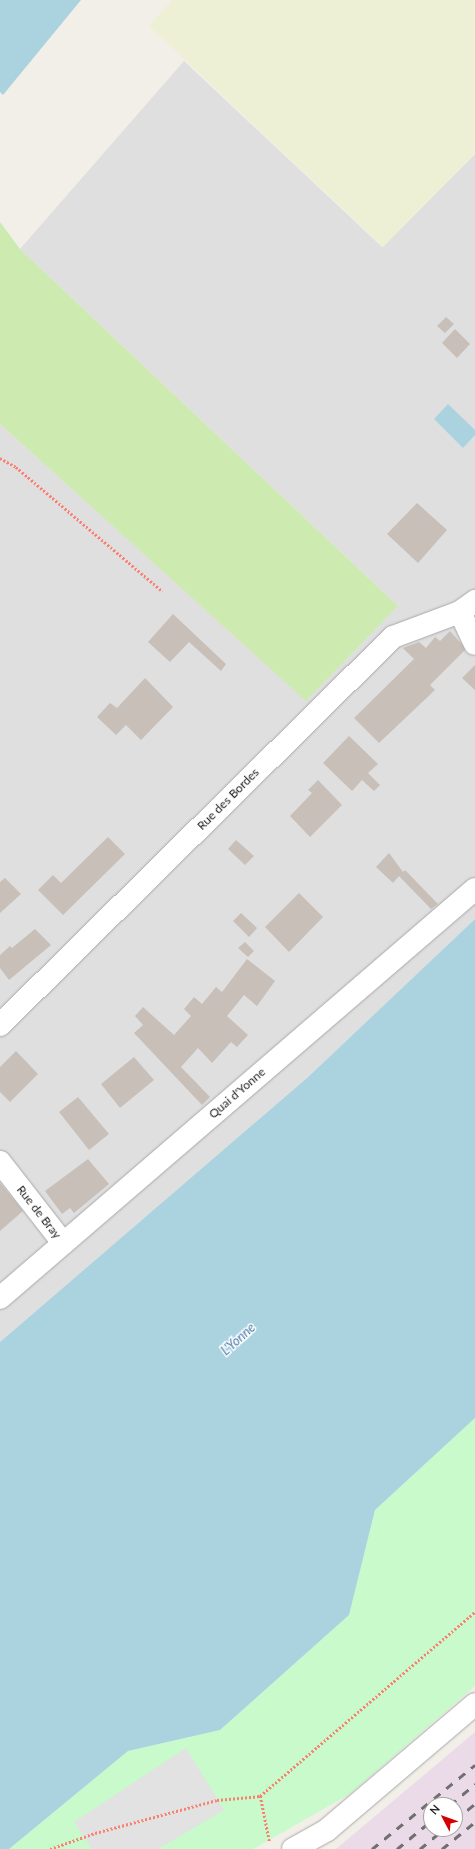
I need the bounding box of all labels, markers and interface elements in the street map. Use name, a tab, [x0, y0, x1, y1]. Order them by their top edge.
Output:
street label: Rue des Bordes	[194, 765, 262, 833]
street label: Quai d'Yonne	[206, 1065, 268, 1121]
street label: Rue de Bray	[14, 1183, 64, 1241]
water label: L'Yonne	[218, 1320, 258, 1358]
north arrow	[423, 1797, 463, 1837]
text: N	[427, 1802, 442, 1817]

